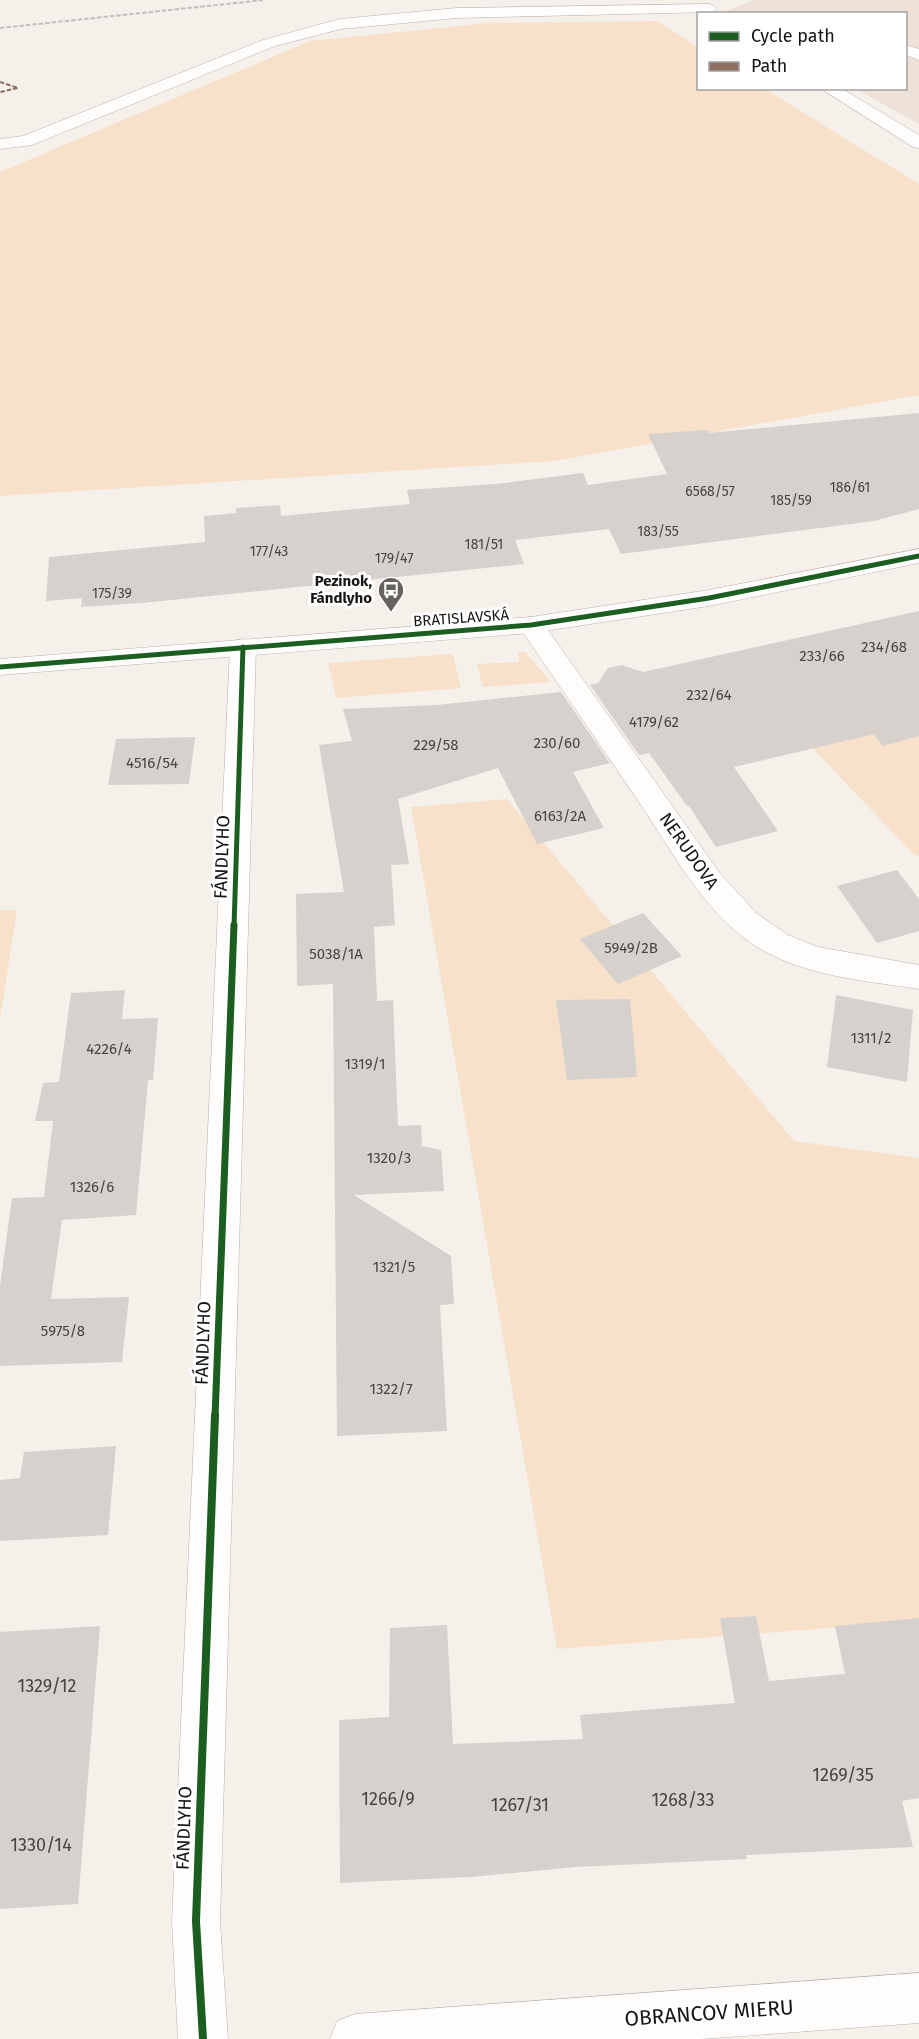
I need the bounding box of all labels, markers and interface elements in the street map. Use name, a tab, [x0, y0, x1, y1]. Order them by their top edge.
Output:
legend	[697, 12, 907, 90]
text: Cycle path	[751, 25, 835, 47]
text: Path	[751, 55, 787, 77]
house number: 186/61	[830, 479, 870, 496]
house number: 6568/57	[685, 483, 735, 500]
house number: 185/59	[770, 492, 812, 509]
house number: 183/55	[637, 523, 679, 540]
house number: 181/51	[465, 536, 503, 553]
house number: 177/43	[250, 543, 288, 560]
house number: 179/47	[375, 550, 413, 567]
place label: Pezinok, Fándlyho	[310, 572, 372, 607]
bus stop icon: Pezinok, Fándlyho	[376, 575, 406, 613]
house number: 175/39	[92, 585, 132, 602]
street label: BRATISLAVSKÁ	[412, 606, 510, 630]
house number: 234/68	[861, 638, 907, 656]
house number: 233/66	[799, 647, 845, 665]
house number: 232/64	[686, 686, 732, 704]
house number: 4179/62	[629, 713, 679, 731]
house number: 230/60	[534, 734, 580, 752]
house number: 229/58	[413, 736, 459, 754]
house number: 4516/54	[126, 754, 178, 772]
house number: 6163/2A	[534, 807, 586, 825]
street label: NERUDOVA	[655, 808, 724, 894]
street label: FÁNDLYHO	[209, 815, 234, 899]
house number: 5949/2B	[604, 939, 658, 957]
house number: 5038/1A	[309, 945, 363, 963]
house number: 1311/2	[850, 1029, 892, 1047]
house number: 4226/4	[86, 1040, 132, 1058]
house number: 1319/1	[345, 1055, 385, 1073]
house number: 1320/3	[367, 1149, 411, 1167]
house number: 1326/6	[70, 1178, 114, 1196]
house number: 1321/5	[373, 1258, 415, 1276]
street label: FÁNDLYHO	[190, 1301, 215, 1385]
house number: 5975/8	[41, 1322, 85, 1340]
house number: 1322/7	[369, 1380, 413, 1398]
house number: 1329/12	[17, 1675, 77, 1697]
house number: 1269/35	[812, 1764, 874, 1786]
street label: FÁNDLYHO	[171, 1786, 196, 1870]
house number: 1266/9	[361, 1788, 415, 1810]
house number: 1268/33	[652, 1789, 715, 1811]
house number: 1267/31	[491, 1794, 549, 1816]
house number: 1330/14	[10, 1834, 72, 1856]
street label: OBRANCOV MIERU	[623, 1994, 795, 2032]

